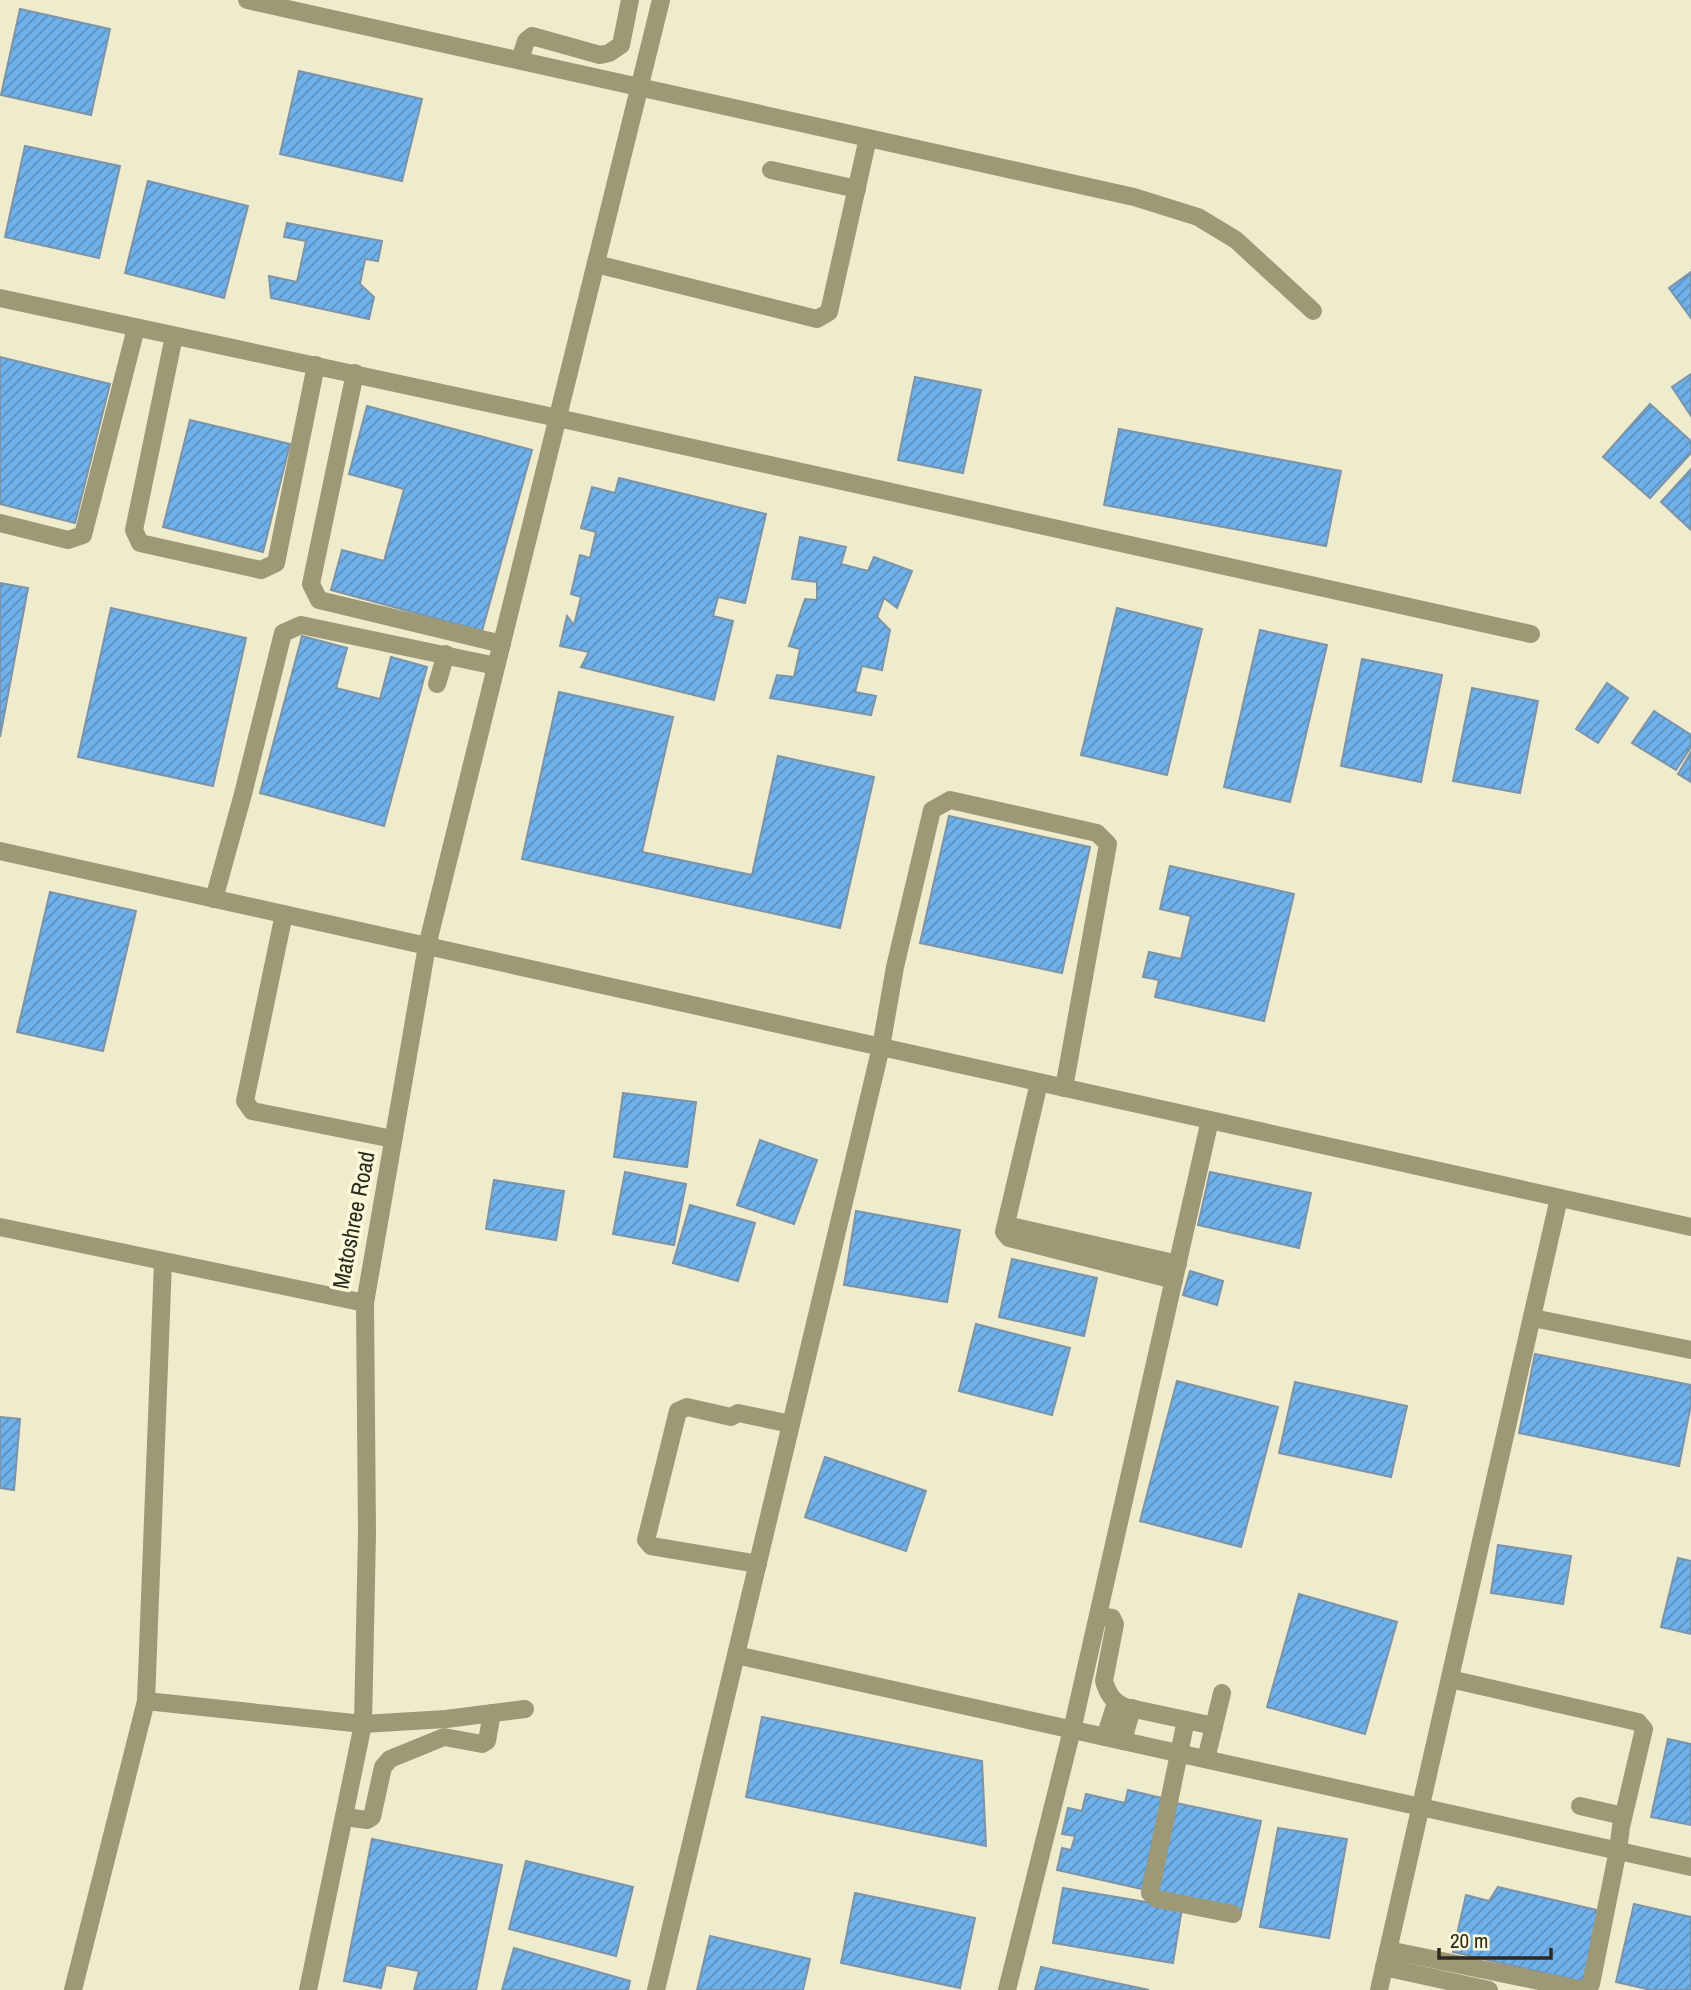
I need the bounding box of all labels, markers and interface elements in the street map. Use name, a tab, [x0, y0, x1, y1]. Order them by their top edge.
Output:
street label: Matoshree Road	[324, 1149, 382, 1291]
scale bar	[1439, 1916, 1551, 1960]
text: 20 m	[1450, 1926, 1488, 1955]

